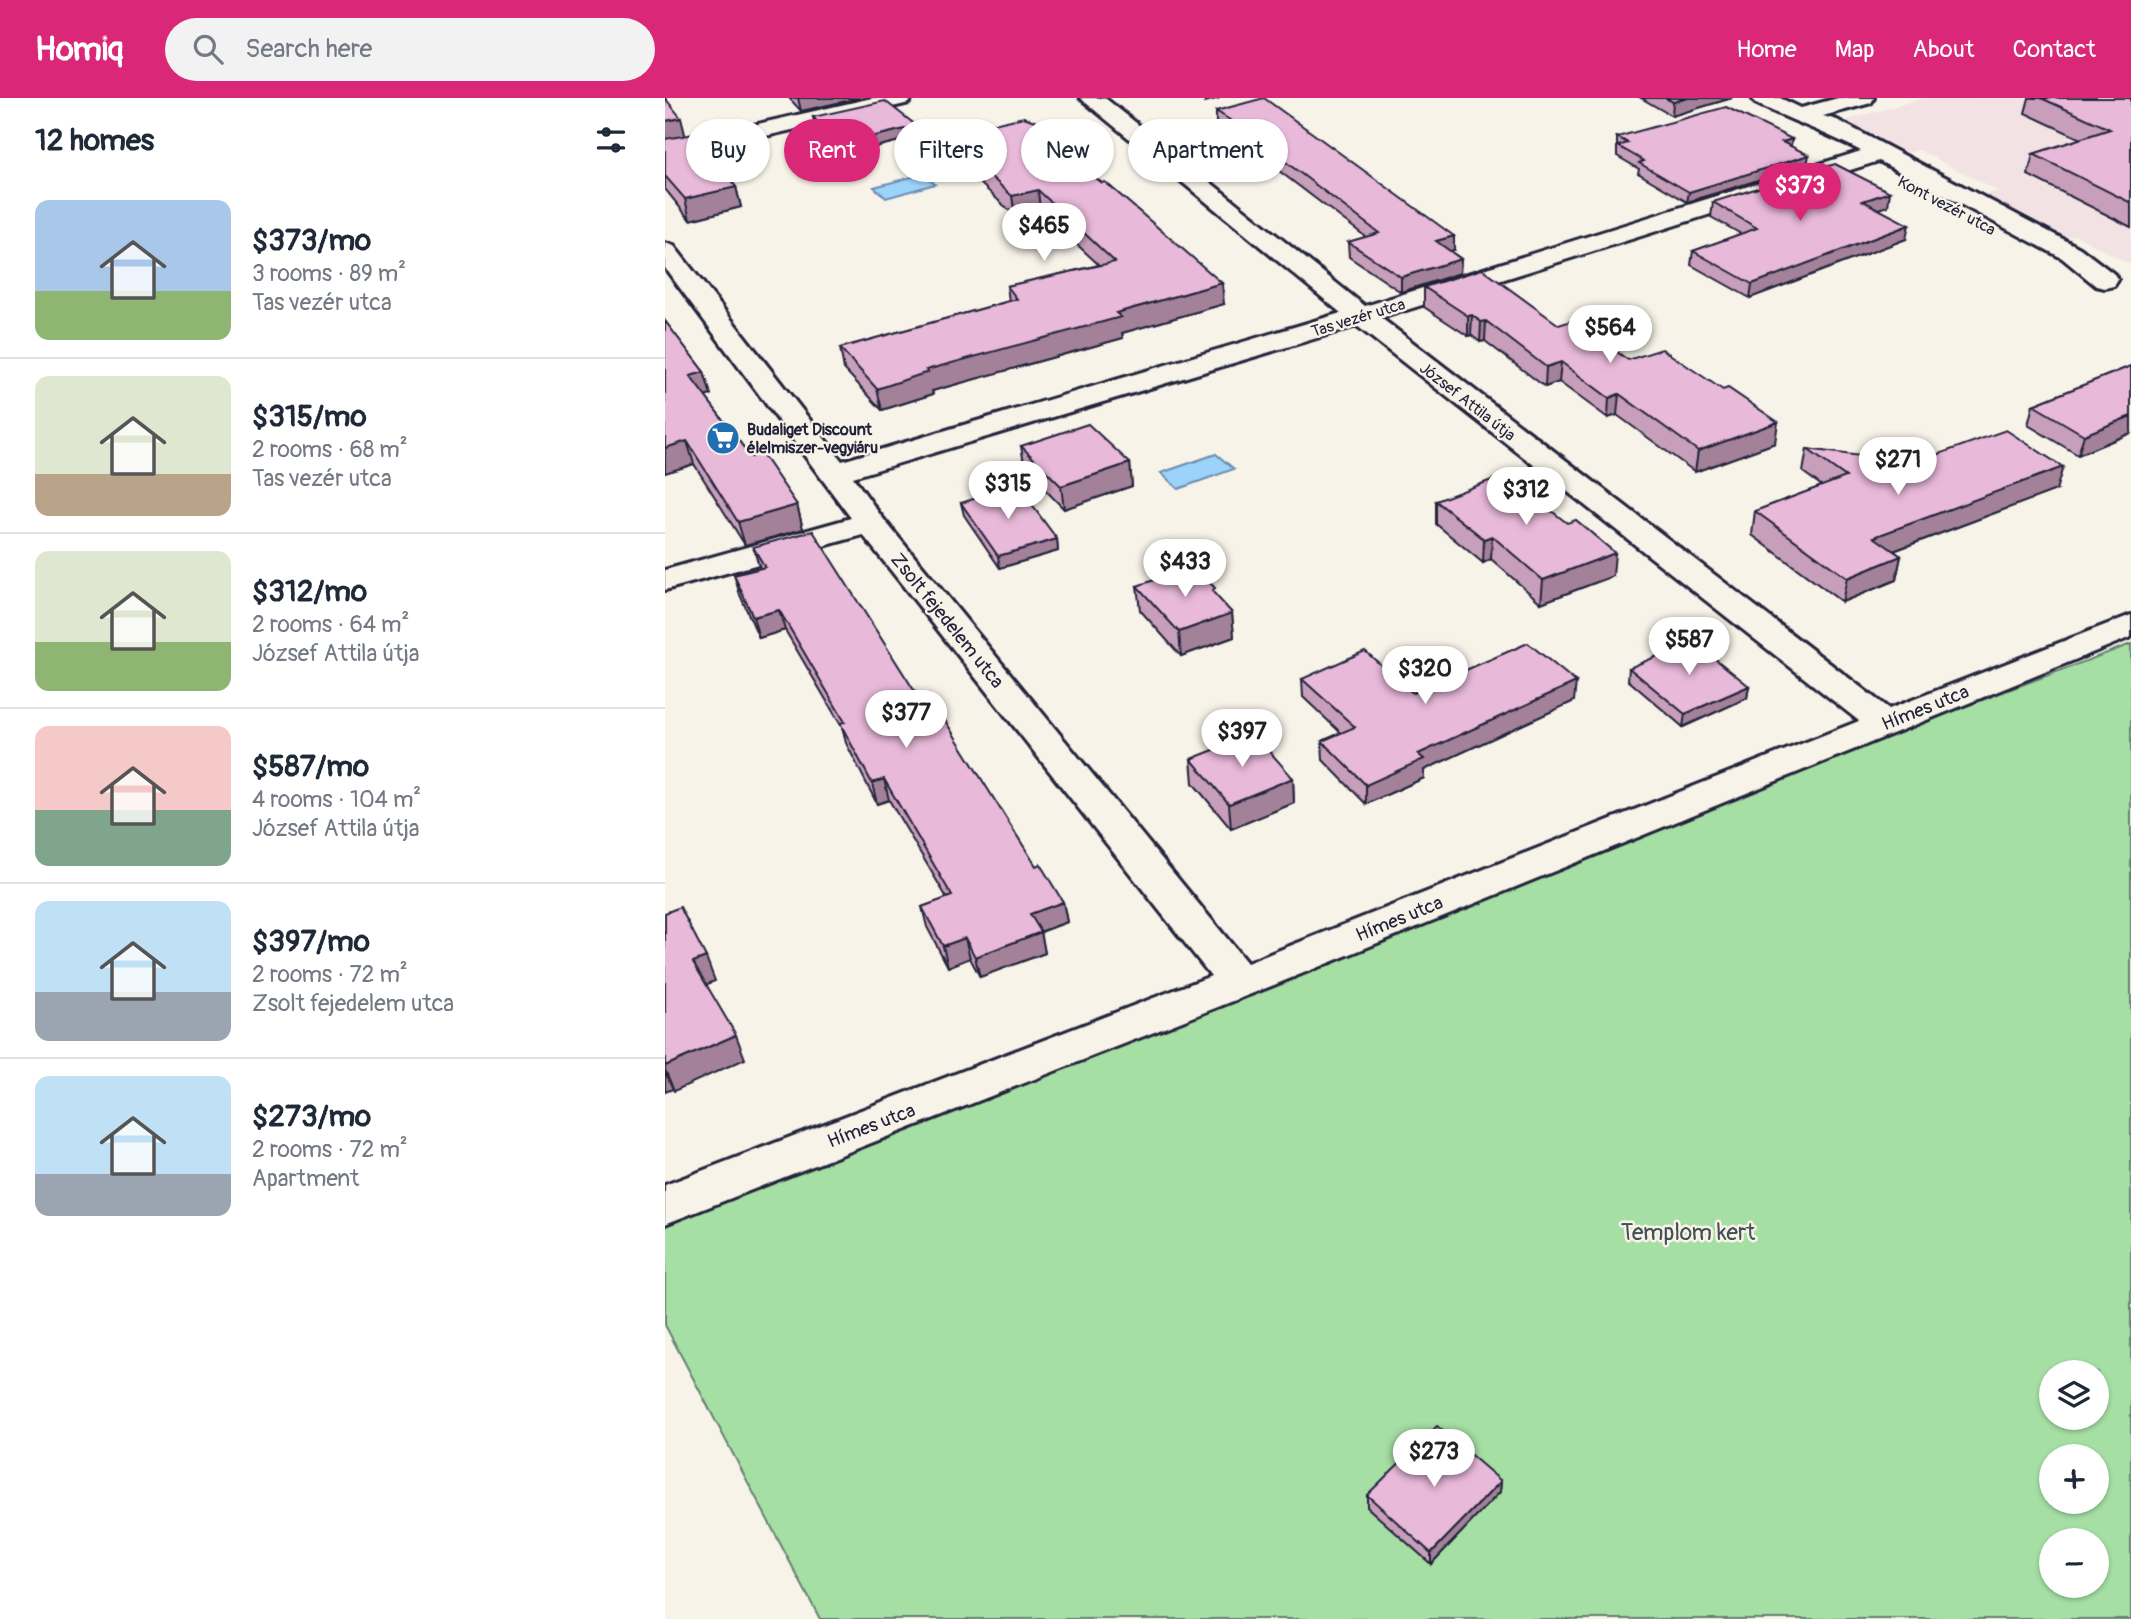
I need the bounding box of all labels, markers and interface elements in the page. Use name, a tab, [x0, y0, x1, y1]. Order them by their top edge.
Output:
search box	[165, 18, 655, 81]
text: Homiq	[35, 29, 123, 70]
icon: search	[189, 30, 227, 68]
text: Search here	[245, 33, 372, 65]
text: Home	[1736, 35, 1797, 64]
text: Map	[1835, 35, 1875, 64]
text: About	[1913, 35, 1975, 64]
text: Contact	[2013, 35, 2096, 64]
chip: Buy	[686, 119, 770, 182]
chip: Rent	[784, 119, 880, 182]
chip: Filters	[894, 119, 1007, 182]
chip: New	[1021, 119, 1114, 182]
chip: Apartment	[1128, 119, 1288, 182]
icon: filters	[592, 121, 630, 159]
text: 12 homes	[35, 122, 154, 159]
pin: $373	[1759, 164, 1841, 223]
text: $373	[1775, 171, 1825, 200]
street label: Kont vezér utca	[1894, 172, 1999, 240]
pin: $465	[1003, 204, 1085, 263]
text: $465	[1018, 211, 1070, 240]
text: $373/mo	[252, 222, 371, 259]
icon: home	[91, 228, 175, 312]
text: 3 rooms · 89 m²	[252, 259, 406, 288]
text: Tas vezér utca	[252, 288, 392, 317]
street label: Tas vezér utca	[1309, 294, 1408, 342]
pin: $564	[1569, 306, 1651, 365]
text: $564	[1584, 313, 1636, 342]
street label: József Attila útja	[1415, 358, 1519, 446]
text: $315/mo	[252, 398, 367, 435]
icon: home	[91, 404, 175, 488]
supermarket icon: Budaliget Discount élelmiszer-vegyiáru	[704, 419, 742, 457]
place label: Budaliget Discount élelmiszer-vegyiáru	[746, 420, 878, 458]
text: 2 rooms · 68 m²	[252, 435, 408, 464]
pin: $271	[1857, 438, 1939, 497]
text: $271	[1875, 445, 1921, 474]
pin: $315	[967, 462, 1049, 521]
text: Tas vezér utca	[252, 464, 392, 493]
pin: $312	[1485, 468, 1567, 527]
text: $315	[985, 469, 1031, 498]
text: $312	[1502, 475, 1550, 504]
pin: $433	[1144, 540, 1226, 599]
text: $433	[1159, 547, 1211, 576]
street label: Zsolt fejedelem utca	[885, 548, 1009, 693]
text: $312/mo	[252, 573, 367, 610]
icon: home	[91, 579, 175, 663]
text: 2 rooms · 64 m²	[252, 610, 409, 639]
pin: $587	[1648, 618, 1730, 677]
text: $587	[1665, 625, 1713, 654]
text: József Attila útja	[252, 639, 419, 668]
pin: $320	[1384, 646, 1466, 706]
text: $320	[1398, 654, 1452, 683]
street label: Hímes utca	[1878, 680, 1973, 736]
pin: $377	[865, 690, 947, 750]
text: $377	[881, 698, 931, 727]
pin: $397	[1201, 710, 1283, 769]
text: $397	[1217, 717, 1267, 746]
text: $587/mo	[252, 748, 369, 785]
icon: home	[91, 754, 175, 838]
text: 4 rooms · 104 m²	[252, 785, 421, 814]
text: József Attila útja	[252, 814, 419, 843]
street label: Hímes utca	[1352, 891, 1447, 947]
text: $397/mo	[252, 923, 370, 960]
icon: home	[91, 929, 175, 1013]
text: 2 rooms · 72 m²	[252, 960, 408, 989]
text: Zsolt fejedelem utca	[252, 989, 454, 1018]
text: $273/mo	[252, 1098, 371, 1135]
street label: Hímes utca	[824, 1098, 919, 1154]
icon: home	[91, 1104, 175, 1188]
text: 2 rooms · 72 m²	[252, 1135, 408, 1164]
text: Apartment	[252, 1164, 359, 1193]
park label: Templom kert	[1621, 1218, 1756, 1247]
map controls	[2039, 1360, 2109, 1598]
button: layers	[2039, 1360, 2109, 1430]
pin: $273	[1393, 1430, 1475, 1489]
text: $273	[1409, 1437, 1459, 1466]
button: +	[2039, 1444, 2109, 1514]
button: −	[2039, 1528, 2109, 1598]

